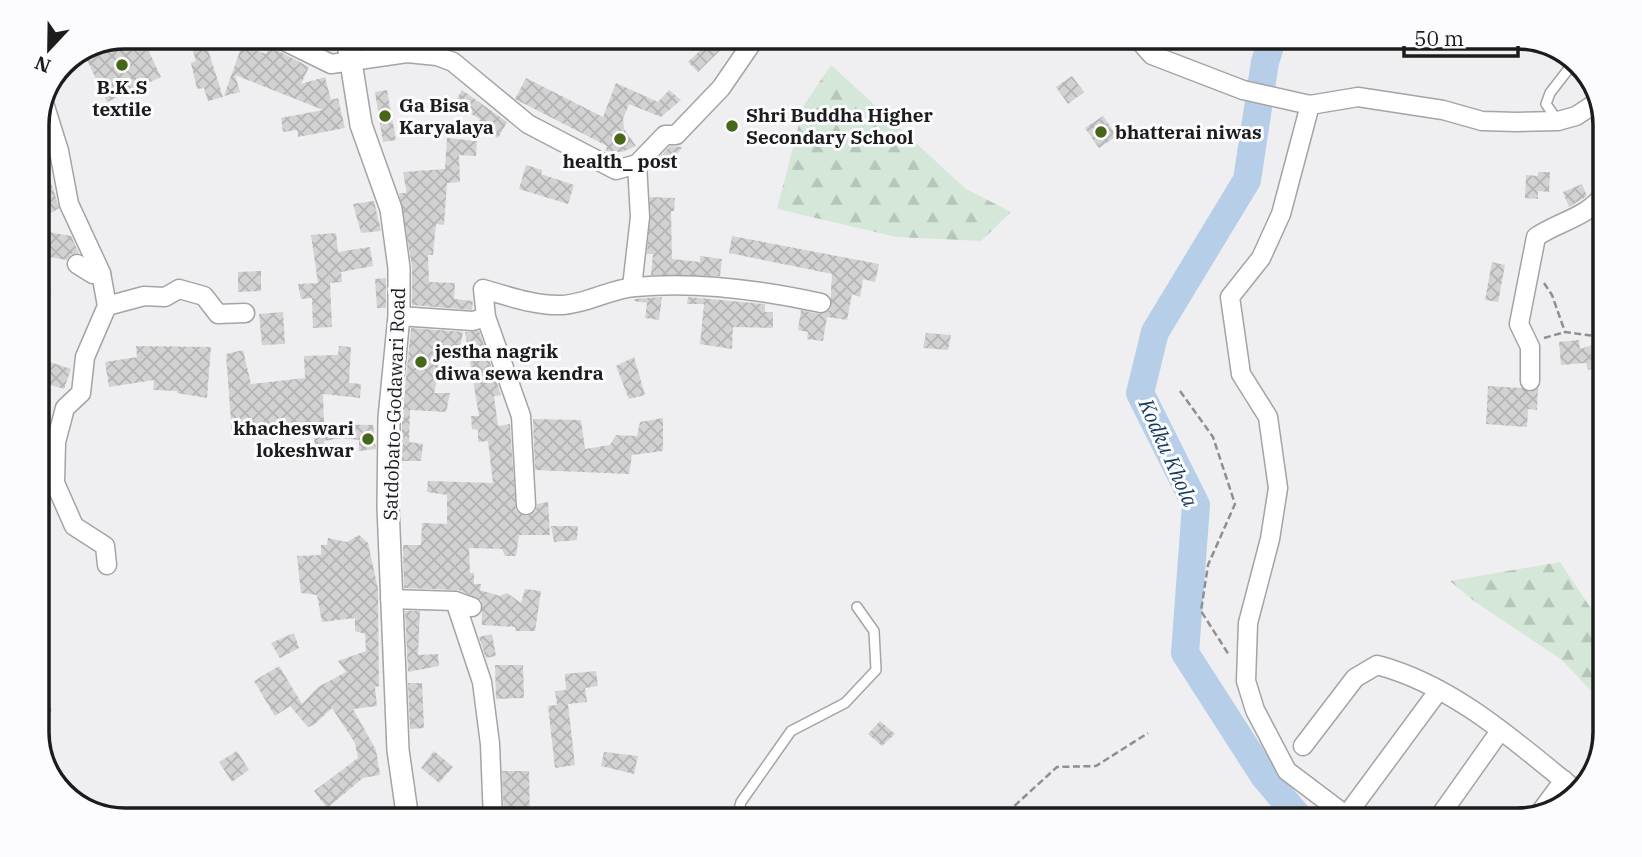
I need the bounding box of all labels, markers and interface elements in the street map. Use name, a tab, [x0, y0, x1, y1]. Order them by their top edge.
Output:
north arrow	[14, 14, 84, 84]
scale bar	[1404, 14, 1518, 58]
text: 50 m	[1414, 24, 1464, 52]
text: N	[31, 51, 54, 79]
marker: B.K.S textile	[114, 57, 130, 73]
place label: B.K.S textile	[92, 75, 152, 121]
place label: Ga Bisa Karyalaya	[399, 93, 494, 139]
place label: Shri Buddha Higher Secondary School	[746, 103, 934, 149]
marker: Ga Bisa Karyalaya	[377, 108, 393, 124]
marker: Shri Buddha Higher Secondary School	[724, 118, 740, 134]
place label: bhatterai niwas	[1115, 120, 1262, 144]
marker: bhatterai niwas	[1093, 124, 1109, 140]
marker: health_ post	[612, 131, 628, 147]
place label: health_ post	[563, 149, 677, 173]
street label: Satdobato-Godawari Road	[378, 287, 410, 521]
place label: jestha nagrik diwa sewa kendra	[433, 339, 604, 385]
marker: jestha nagrik diwa sewa kendra	[413, 354, 429, 370]
water label: Kodku Khola	[1132, 393, 1205, 512]
place label: khacheswari lokeshwar	[233, 416, 355, 462]
marker: khacheswari lokeshwar	[360, 431, 376, 447]

